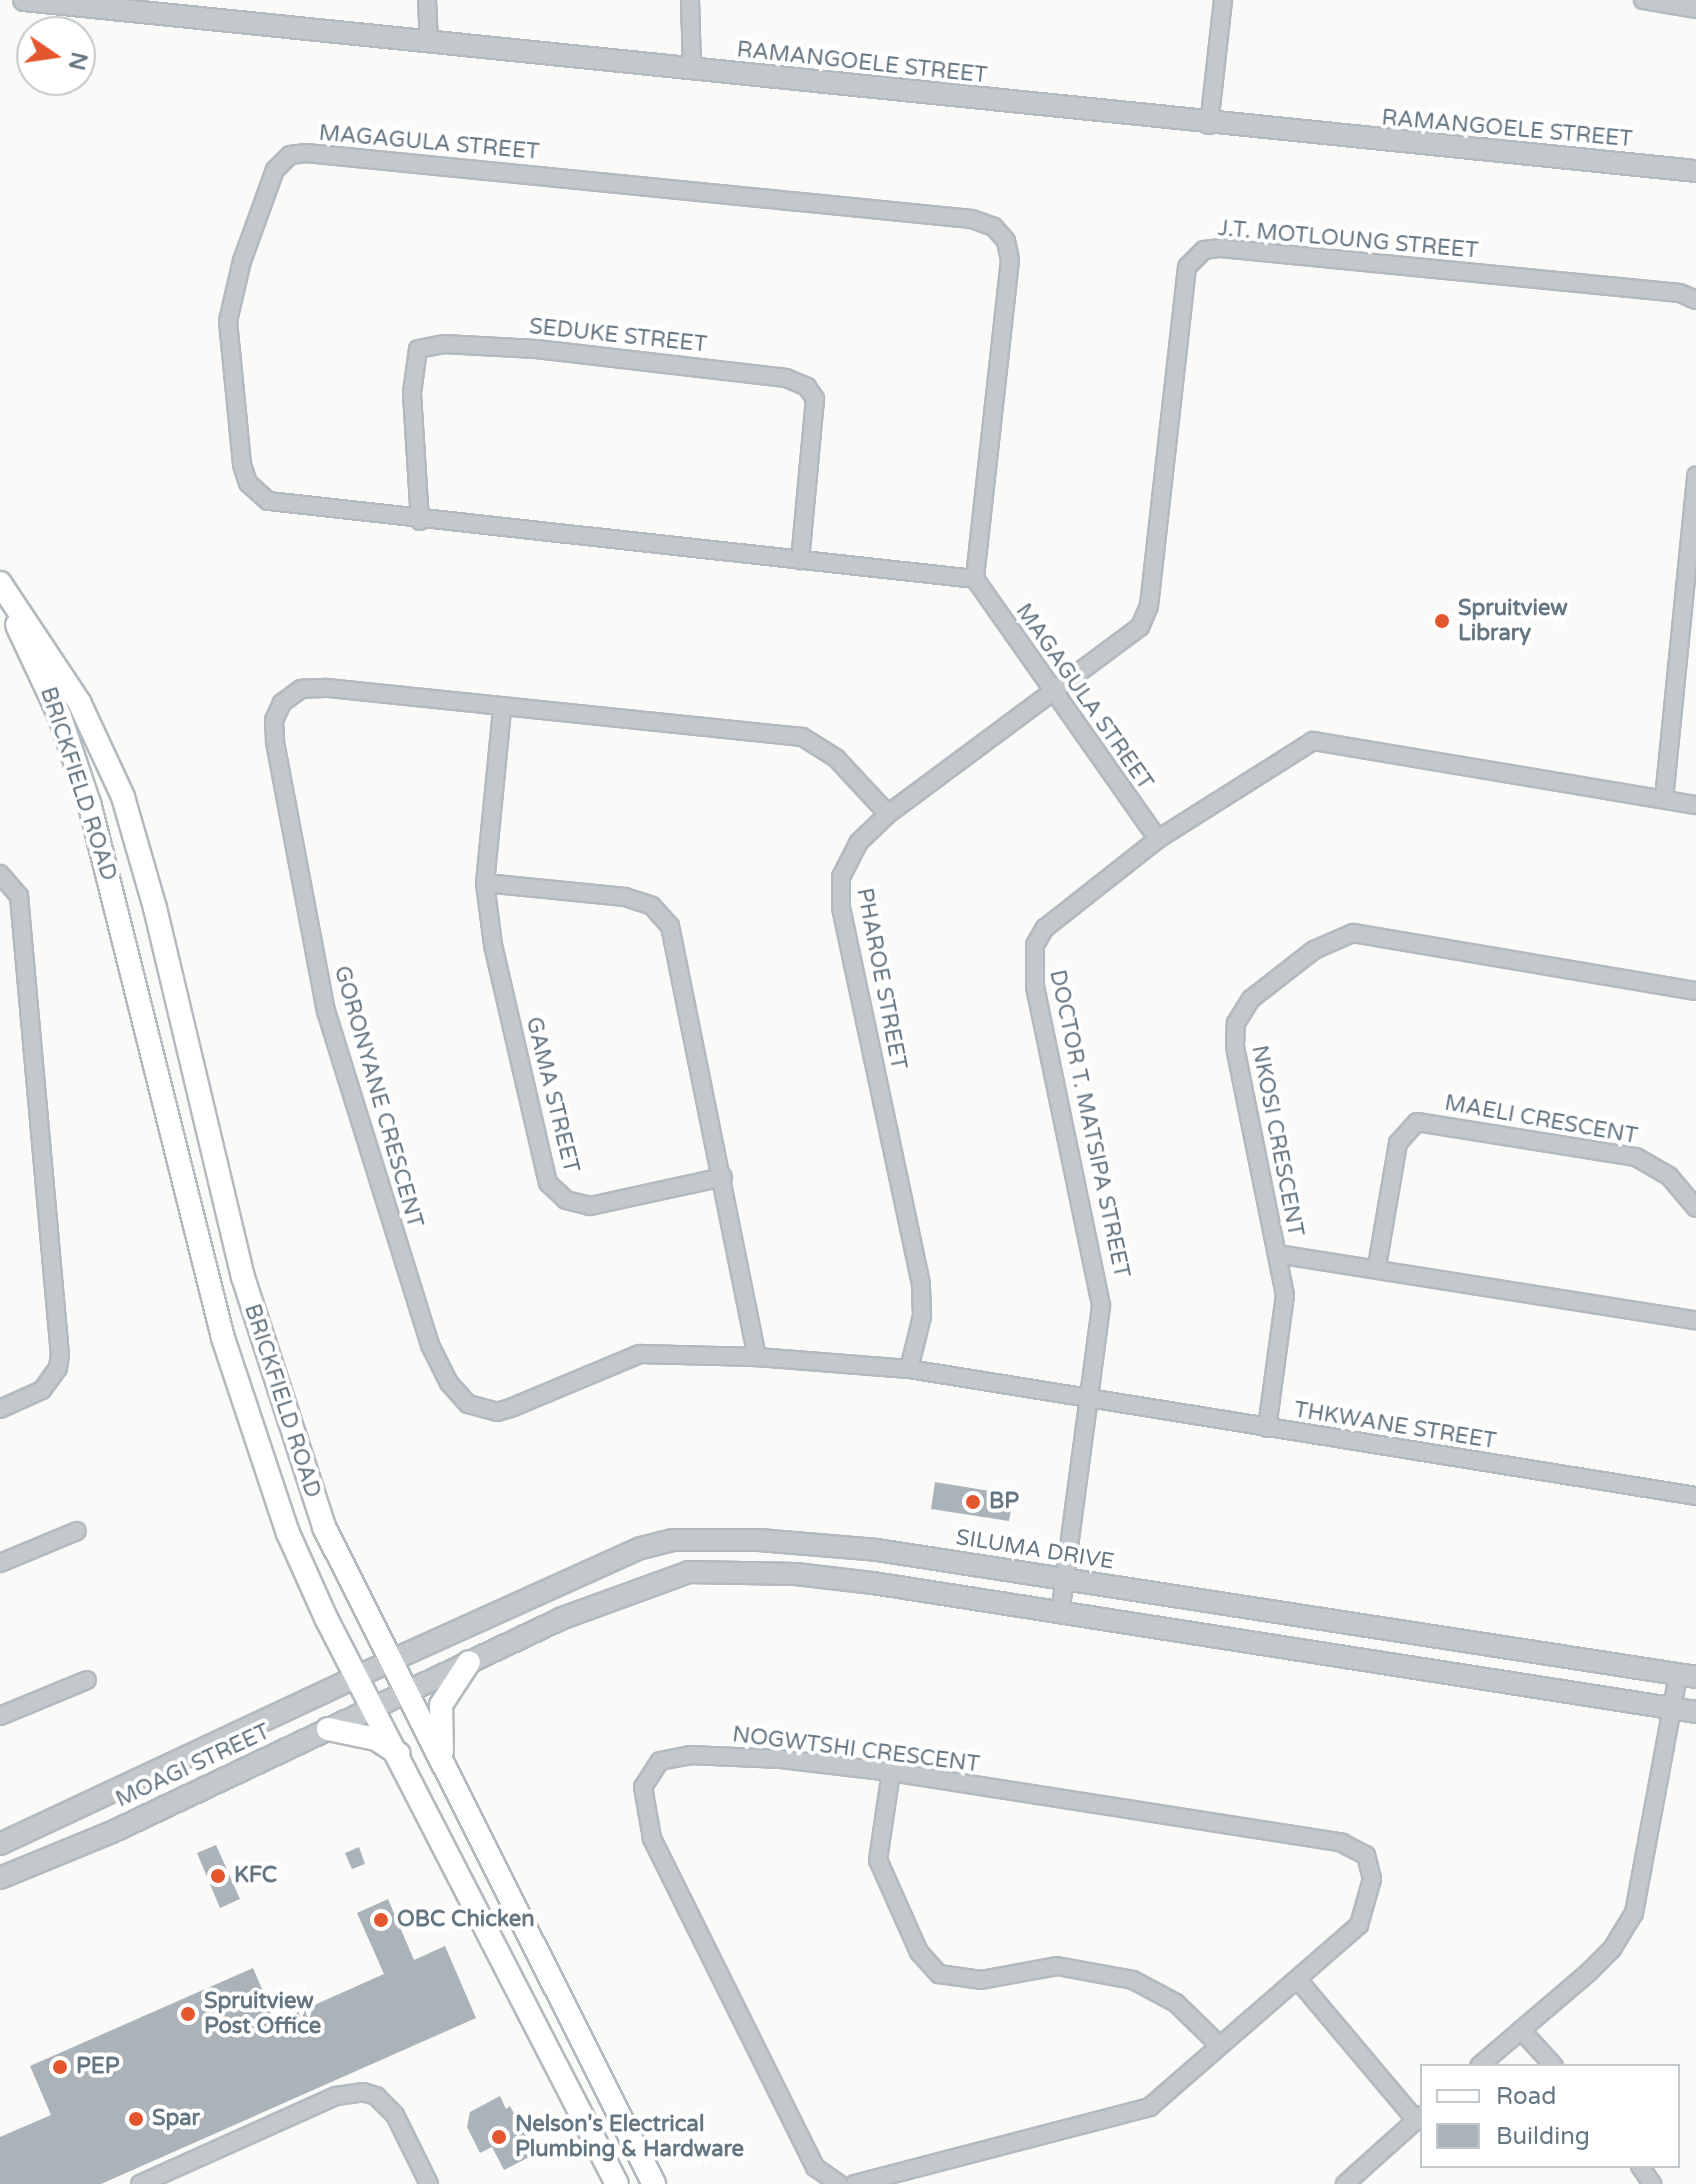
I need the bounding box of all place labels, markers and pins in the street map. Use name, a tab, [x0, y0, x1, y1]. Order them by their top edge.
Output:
place label: Spruitview Library	[1458, 595, 1568, 646]
marker: Spruitview Library	[1433, 612, 1451, 630]
place label: BP	[989, 1489, 1019, 1515]
marker: BP	[964, 1493, 982, 1511]
place label: KFC	[234, 1863, 277, 1889]
marker: KFC	[209, 1867, 227, 1885]
place label: OBC Chicken	[397, 1907, 535, 1933]
marker: OBC Chicken	[372, 1911, 390, 1929]
place label: Spruitview Post Office	[204, 1988, 321, 2040]
marker: Spruitview Post Office	[179, 2005, 197, 2023]
place label: PEP	[76, 2054, 120, 2080]
marker: PEP	[51, 2058, 69, 2076]
place label: Spar	[152, 2106, 200, 2132]
marker: Spar	[127, 2110, 145, 2128]
place label: Nelson's Electrical Plumbing & Hardware	[515, 2111, 744, 2162]
marker: Nelson's Electrical Plumbing & Hardware	[490, 2128, 508, 2146]

